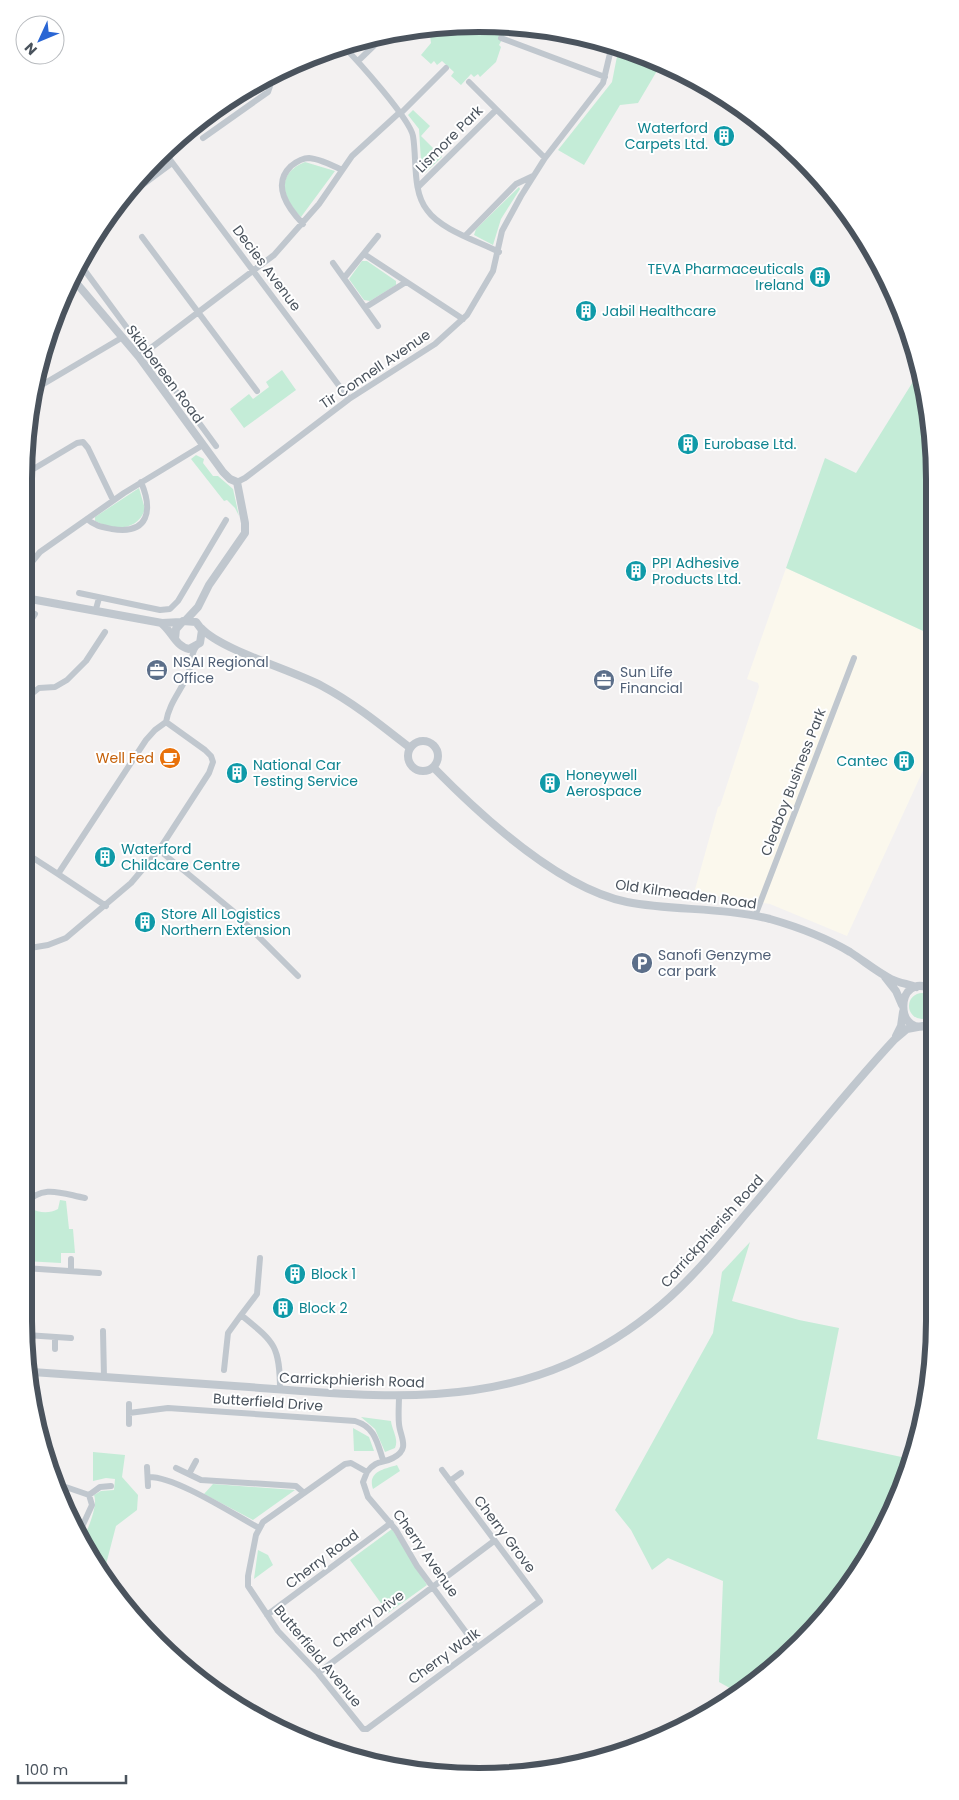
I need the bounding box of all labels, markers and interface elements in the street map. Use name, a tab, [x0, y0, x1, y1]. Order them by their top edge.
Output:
north arrow	[15, 15, 65, 65]
text: N	[20, 38, 41, 60]
street label: Lismore Park	[411, 100, 488, 177]
place label: Waterford Carpets Ltd.	[625, 118, 708, 154]
building icon: Waterford Carpets Ltd.	[712, 124, 736, 148]
street label: Decies Avenue	[228, 221, 306, 315]
place label: TEVA Pharmaceuticals Ireland	[648, 259, 804, 295]
building icon: TEVA Pharmaceuticals Ireland	[808, 265, 832, 289]
building icon: Jabil Healthcare	[574, 299, 598, 323]
place label: Jabil Healthcare	[602, 301, 716, 321]
street label: Skibbereen Road	[121, 321, 209, 427]
street label: Tir Connell Avenue	[316, 324, 435, 414]
building icon: Eurobase Ltd.	[676, 432, 700, 456]
place label: Eurobase Ltd.	[704, 434, 797, 454]
place label: PPI Adhesive Products Ltd.	[652, 553, 741, 589]
building icon: PPI Adhesive Products Ltd.	[624, 559, 648, 583]
place label: NSAI Regional Office	[173, 652, 269, 688]
office icon: NSAI Regional Office	[145, 658, 169, 682]
place label: Sun Life Financial	[620, 662, 683, 698]
office icon: Sun Life Financial	[592, 668, 616, 692]
street label: Cleaboy Business Park	[756, 705, 831, 859]
cafe icon: Well Fed	[158, 746, 182, 770]
place label: Well Fed	[96, 748, 154, 768]
building icon: Cantec	[892, 749, 916, 773]
place label: Cantec	[836, 751, 888, 771]
place label: National Car Testing Service	[253, 755, 358, 791]
building icon: National Car Testing Service	[225, 761, 249, 785]
place label: Honeywell Aerospace	[566, 765, 642, 801]
building icon: Honeywell Aerospace	[538, 771, 562, 795]
place label: Waterford Childcare Centre	[121, 839, 240, 875]
building icon: Waterford Childcare Centre	[93, 845, 117, 869]
street label: Old Kilmeaden Road	[614, 874, 758, 914]
place label: Store All Logistics Northern Extension	[161, 904, 291, 940]
building icon: Store All Logistics Northern Extension	[133, 910, 157, 934]
place label: Sanofi Genzyme car park	[658, 945, 772, 981]
parking icon: Sanofi Genzyme car park	[630, 951, 654, 975]
street label: Carrickphierish Road	[656, 1170, 768, 1292]
building icon: Block 1	[283, 1262, 307, 1286]
place label: Block 1	[311, 1264, 356, 1284]
building icon: Block 2	[271, 1296, 295, 1320]
place label: Block 2	[299, 1298, 347, 1318]
street label: Carrickphierish Road	[279, 1367, 425, 1393]
street label: Butterfield Drive	[212, 1388, 324, 1416]
street label: Cherry Grove	[469, 1491, 541, 1577]
street label: Cherry Avenue	[388, 1505, 464, 1601]
street label: Cherry Road	[281, 1525, 363, 1593]
street label: Cherry Drive	[328, 1585, 408, 1653]
street label: Butterfield Avenue	[269, 1601, 367, 1712]
street label: Cherry Walk	[404, 1623, 485, 1689]
scale bar	[18, 1752, 125, 1784]
text: 100 m	[25, 1759, 68, 1780]

